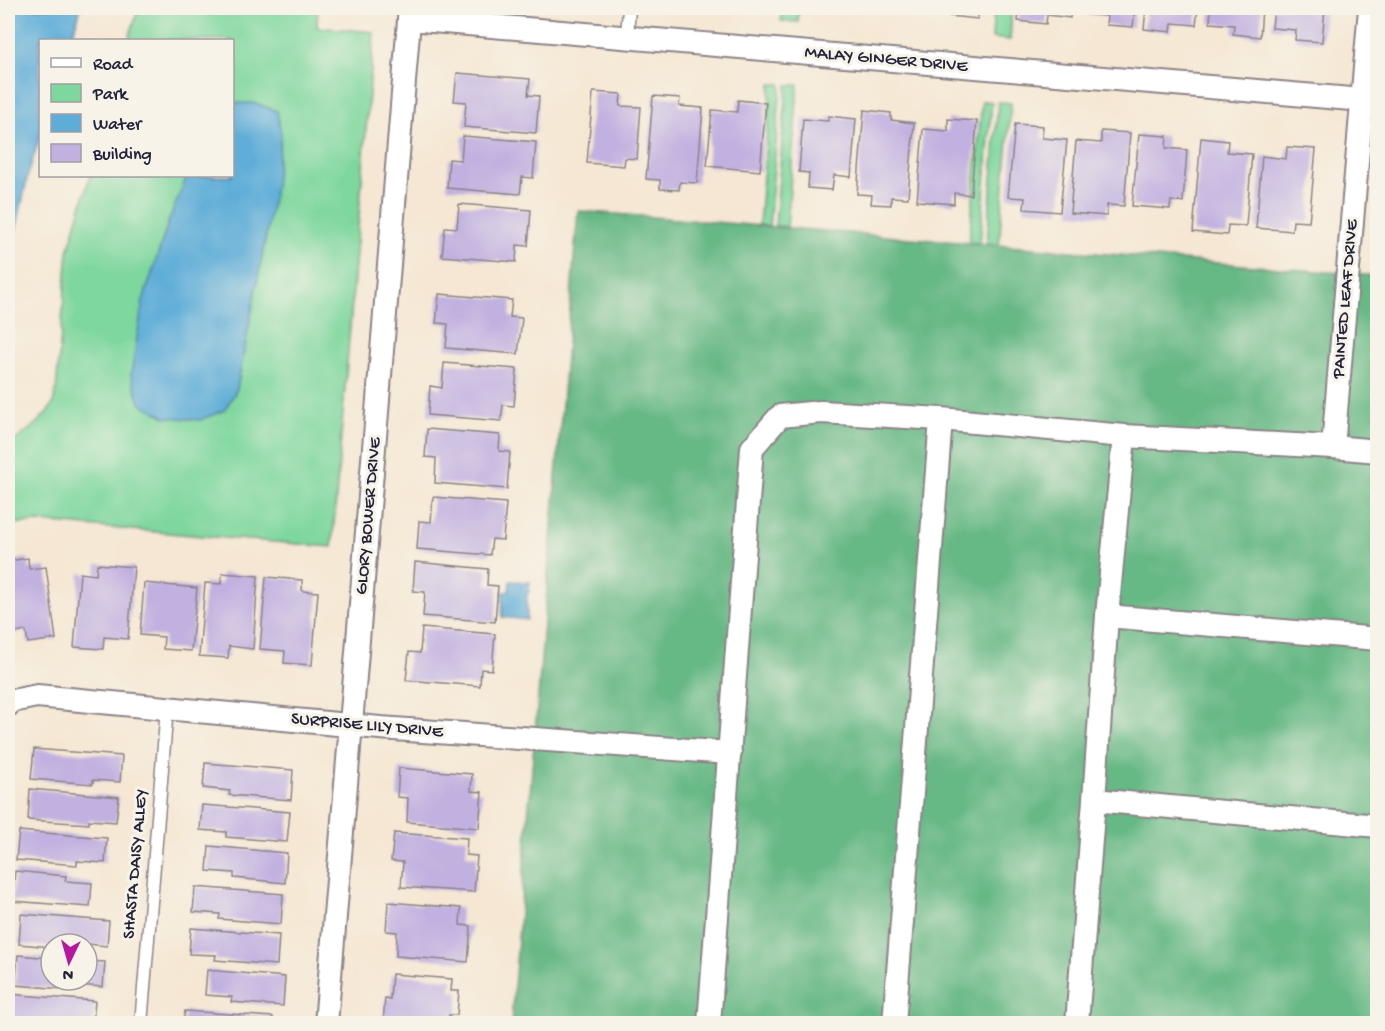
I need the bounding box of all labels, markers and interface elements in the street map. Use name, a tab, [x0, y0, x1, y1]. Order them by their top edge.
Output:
legend	[39, 39, 234, 177]
street label: MALAY GINGER DRIVE	[804, 42, 969, 78]
text: Road	[93, 55, 134, 76]
text: Park	[92, 85, 129, 106]
text: Water	[93, 115, 143, 136]
text: Building	[92, 145, 152, 166]
street label: PAINTED LEAF DRIVE	[1329, 218, 1363, 380]
street label: GLORY BOWER DRIVE	[352, 436, 386, 596]
street label: SURPRISE LILY DRIVE	[290, 709, 445, 743]
street label: SHASTA DAISY ALLEY	[119, 788, 153, 940]
north arrow	[39, 932, 99, 992]
text: N	[61, 963, 74, 983]

